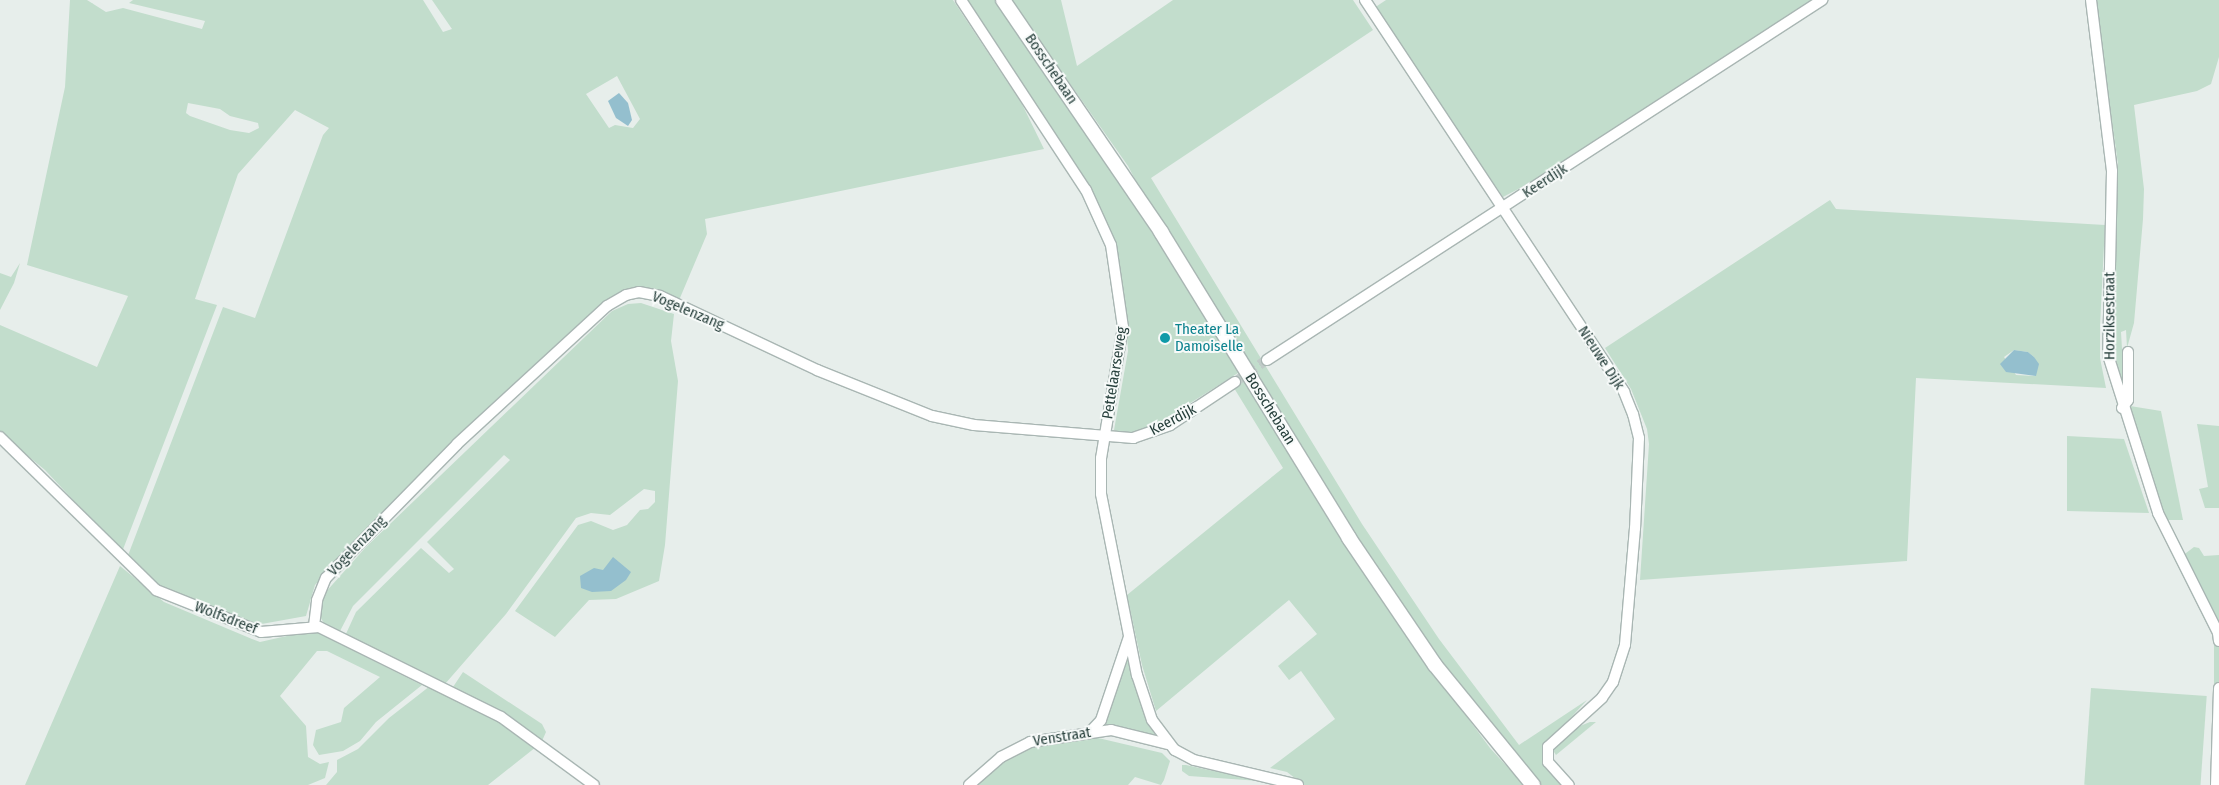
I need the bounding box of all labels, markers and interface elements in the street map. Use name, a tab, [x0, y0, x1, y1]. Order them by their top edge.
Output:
street label: Bosschebaan	[1021, 30, 1081, 108]
street label: Keerdijk	[1519, 160, 1571, 202]
street label: Horziksestraat	[2101, 272, 2119, 360]
street label: Vogelenzang	[649, 288, 727, 334]
place label: Theater La Damoiselle	[1175, 320, 1243, 355]
street label: Nieuwe Dijk	[1574, 323, 1628, 393]
street label: Pettelaarseweg	[1099, 325, 1131, 421]
marker: Theater La Damoiselle	[1159, 332, 1171, 344]
street label: Bosschebaan	[1241, 370, 1299, 448]
street label: Keerdijk	[1147, 400, 1199, 440]
street label: Vogelenzang	[324, 512, 390, 580]
street label: Wolfsdreef	[192, 598, 260, 638]
street label: Venstraat	[1032, 724, 1092, 750]

